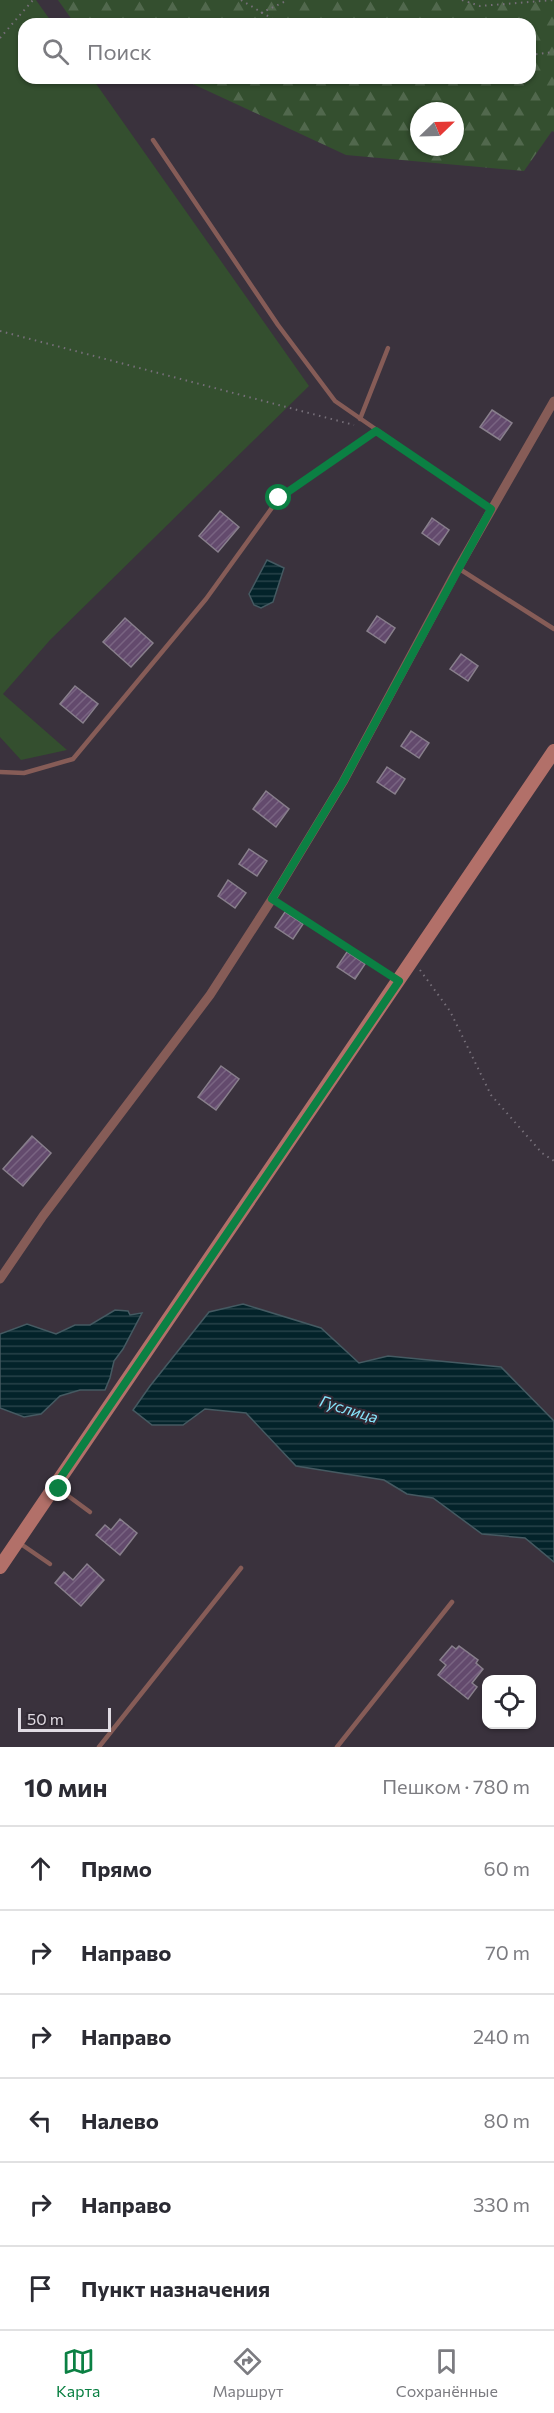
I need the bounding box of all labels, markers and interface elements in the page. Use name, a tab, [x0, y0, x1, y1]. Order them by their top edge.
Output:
search box	[18, 18, 536, 84]
icon: search	[39, 35, 72, 68]
text: Поиск	[87, 38, 152, 65]
north arrow	[410, 102, 464, 156]
route start	[265, 484, 291, 510]
water label: Гуслица	[318, 1391, 381, 1426]
route end	[45, 1475, 71, 1501]
map controls	[482, 1675, 536, 1729]
button: locate	[482, 1675, 536, 1729]
scale bar	[18, 1705, 111, 1732]
text: 50 m	[27, 1709, 64, 1728]
text: 10 мин	[24, 1771, 107, 1802]
text: Пешком · 780 m	[382, 1774, 530, 1798]
icon: ahead	[24, 1852, 57, 1885]
text: Прямо	[81, 1855, 152, 1882]
text: 60 m	[484, 1856, 530, 1880]
icon: right	[24, 1936, 57, 1969]
text: Направо	[81, 1939, 171, 1966]
text: 70 m	[485, 1940, 530, 1964]
icon: right	[24, 2020, 57, 2053]
text: Направо	[81, 2023, 171, 2050]
text: 240 m	[473, 2024, 530, 2048]
icon: left	[24, 2104, 57, 2137]
text: Налево	[81, 2107, 159, 2134]
text: 80 m	[484, 2108, 530, 2132]
icon: right	[24, 2188, 57, 2221]
text: Направо	[81, 2191, 171, 2218]
text: 330 m	[473, 2192, 530, 2216]
icon: arrive	[24, 2272, 57, 2305]
text: Пункт назначения	[81, 2275, 270, 2302]
tab: Карта	[56, 2345, 100, 2400]
tab: Маршрут	[212, 2345, 284, 2400]
tab: Сохранённые	[396, 2345, 498, 2400]

